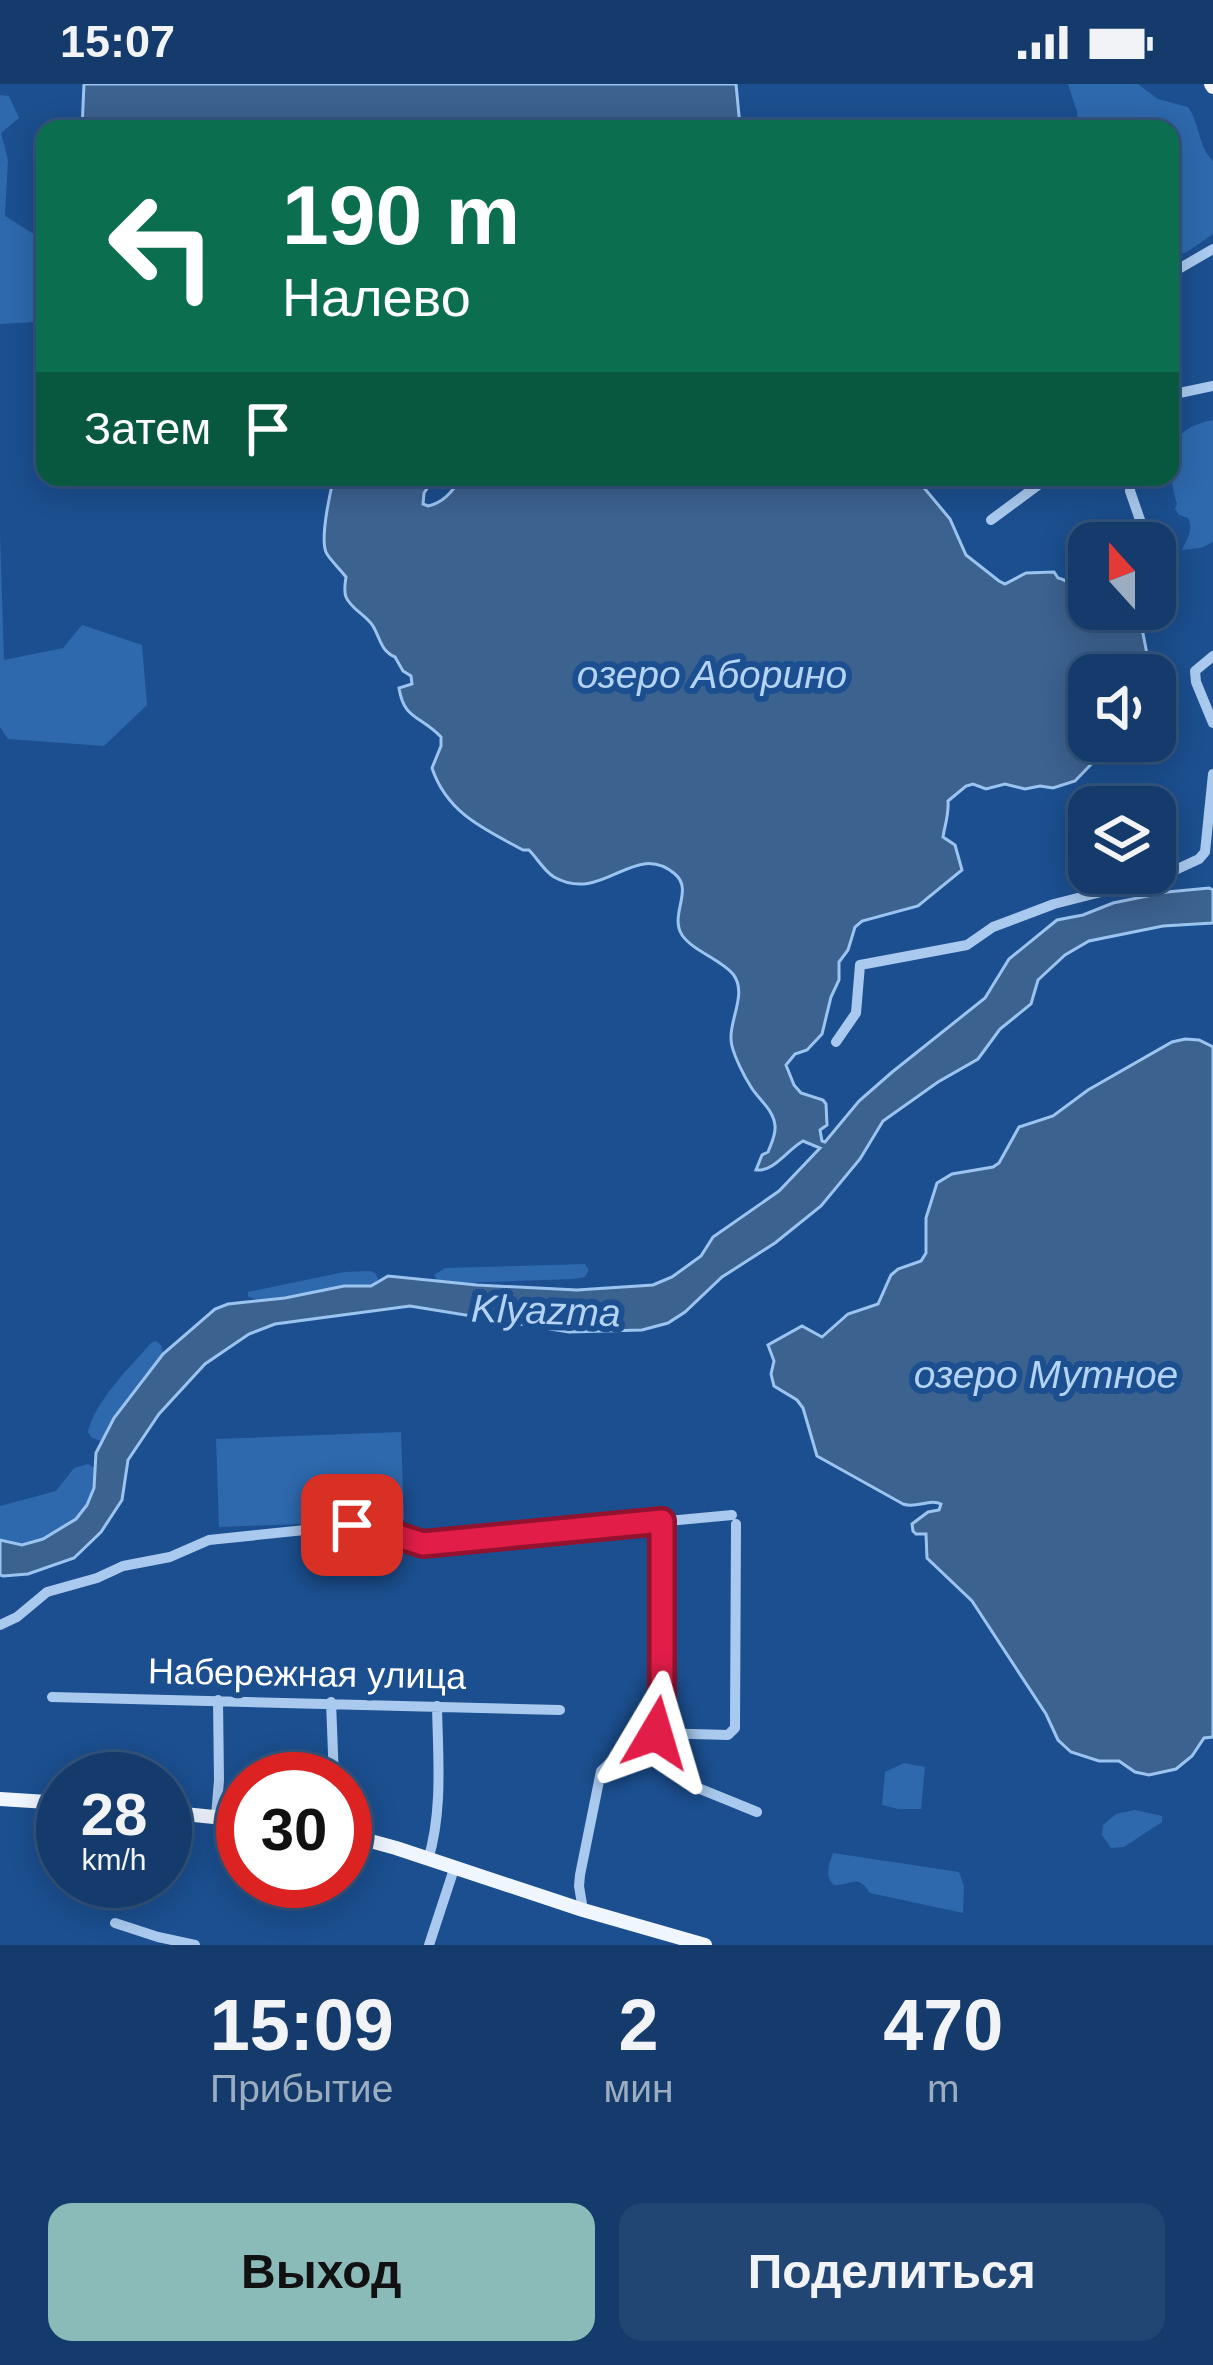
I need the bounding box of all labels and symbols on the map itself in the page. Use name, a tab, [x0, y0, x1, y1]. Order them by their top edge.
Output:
north arrow	[1068, 522, 1176, 630]
water label: озеро Аборино	[577, 653, 847, 696]
water label: Klyazma	[471, 1286, 621, 1335]
water label: озеро Мутное	[914, 1353, 1178, 1396]
pin	[301, 1474, 403, 1576]
street label: Набережная улица	[147, 1650, 467, 1697]
position arrow	[593, 1670, 719, 1796]
speed limit sign: 30	[216, 1752, 372, 1908]

